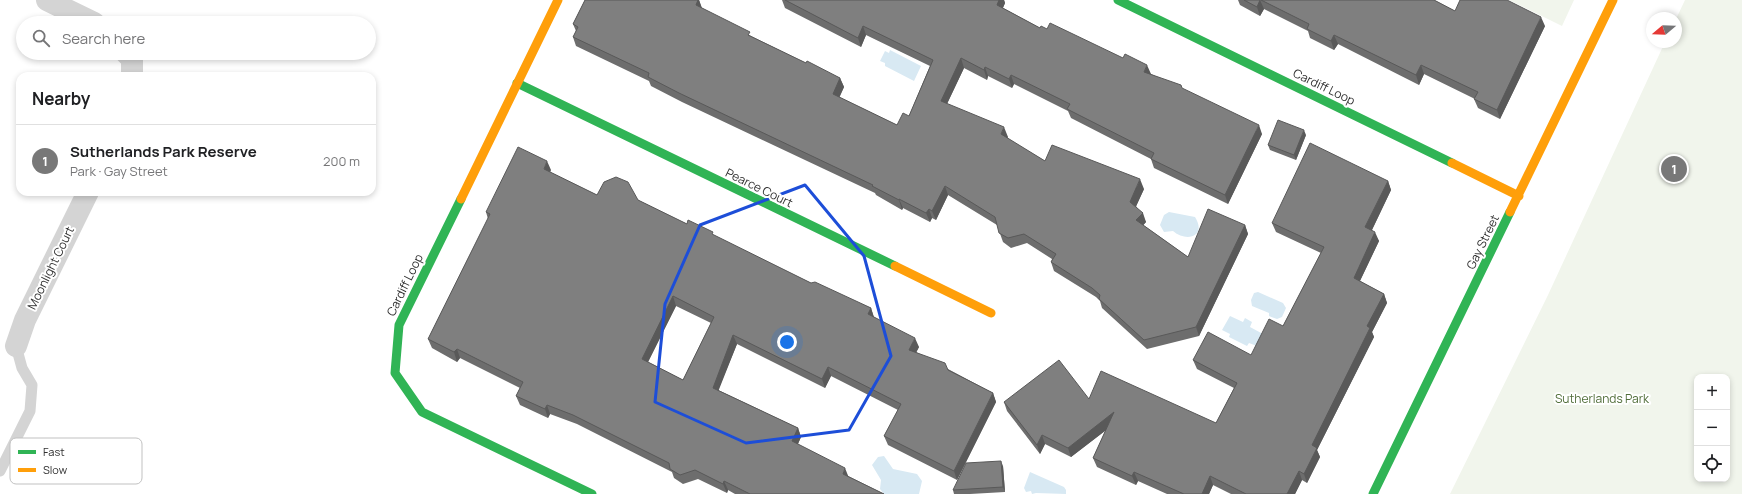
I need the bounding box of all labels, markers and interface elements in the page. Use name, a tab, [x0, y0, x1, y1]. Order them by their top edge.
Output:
north arrow	[1646, 12, 1682, 48]
search box	[16, 16, 376, 60]
icon: search	[30, 27, 52, 49]
text: Search here	[62, 28, 145, 49]
street label: Cardiff Loop	[1290, 64, 1358, 109]
text: Nearby	[32, 87, 90, 110]
text: Sutherlands Park Reserve	[70, 141, 257, 162]
text: 1	[42, 152, 48, 170]
text: 200 m	[323, 152, 360, 170]
pin: 1	[1661, 154, 1687, 184]
text: Park · Gay Street	[70, 162, 168, 180]
street label: Pearce Court	[723, 164, 796, 211]
street label: Gay Street	[1462, 211, 1503, 272]
street label: Moonlight Court	[23, 223, 78, 312]
street label: Cardiff Loop	[382, 251, 427, 319]
your location	[777, 332, 797, 352]
map controls	[1694, 374, 1730, 482]
button: +	[1694, 374, 1730, 410]
park label: Sutherlands Park	[1555, 390, 1650, 407]
button: −	[1694, 410, 1730, 446]
legend	[10, 438, 142, 484]
text: Fast	[43, 444, 65, 459]
button: locate	[1694, 446, 1730, 482]
text: Slow	[43, 462, 68, 477]

